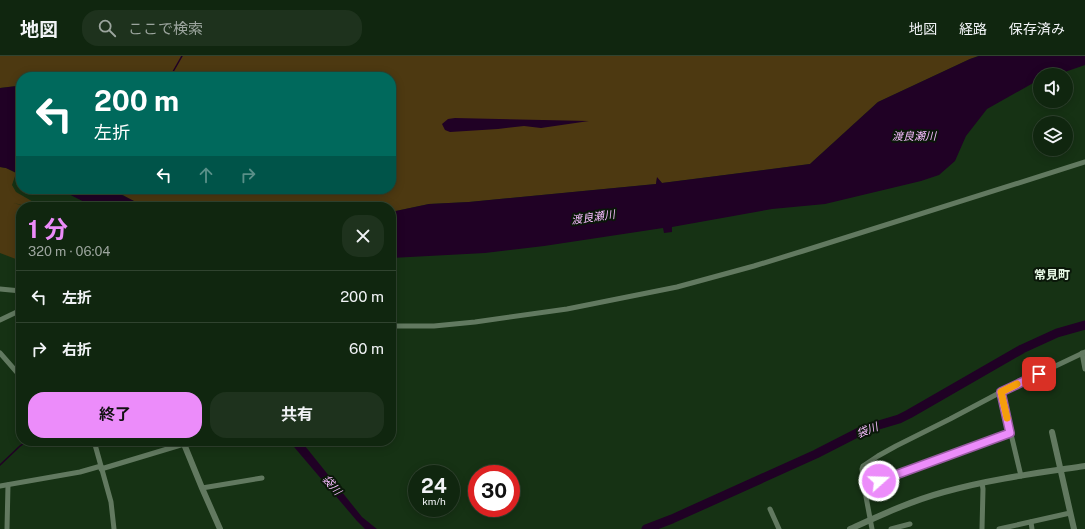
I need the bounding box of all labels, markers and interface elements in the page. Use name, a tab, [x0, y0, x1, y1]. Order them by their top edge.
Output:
search box	[82, 10, 362, 46]
icon: search	[96, 17, 118, 39]
text: 地図	[20, 18, 58, 40]
text: ここで検索	[128, 20, 203, 37]
text: 地図	[909, 21, 937, 37]
text: 経路	[959, 21, 987, 37]
text: 保存済み	[1009, 21, 1065, 37]
map controls	[1033, 68, 1073, 156]
button: sound	[1033, 68, 1073, 108]
text: 200 m	[94, 84, 179, 117]
icon: left	[28, 88, 80, 140]
button: layers	[1033, 116, 1073, 156]
text: 左折	[94, 122, 130, 143]
water label: 渡良瀬川	[892, 130, 937, 142]
icon: left	[153, 164, 175, 186]
icon: ahead	[195, 164, 217, 186]
icon: right	[237, 164, 259, 186]
water label: 渡良瀬川	[570, 208, 617, 226]
text: 1 分	[28, 215, 68, 243]
button: close	[342, 215, 384, 257]
text: 320 m · 06:04	[28, 244, 111, 259]
district label: 常見町	[1034, 268, 1070, 282]
icon: left	[28, 286, 50, 308]
text: 200 m	[340, 288, 384, 305]
text: 左折	[62, 289, 92, 306]
icon: right	[28, 338, 50, 360]
text: 60 m	[349, 340, 384, 357]
text: 右折	[62, 341, 92, 358]
pin	[1022, 357, 1056, 391]
icon: arrive	[1028, 363, 1050, 385]
button: 終了	[28, 392, 202, 438]
button: 共有	[210, 392, 384, 438]
water label: 袋川	[855, 420, 880, 440]
position arrow	[858, 460, 900, 502]
speed limit sign: 30	[468, 465, 520, 517]
water label: 袋川	[320, 473, 344, 498]
text: 24	[421, 474, 447, 498]
text: km/h	[422, 495, 446, 507]

